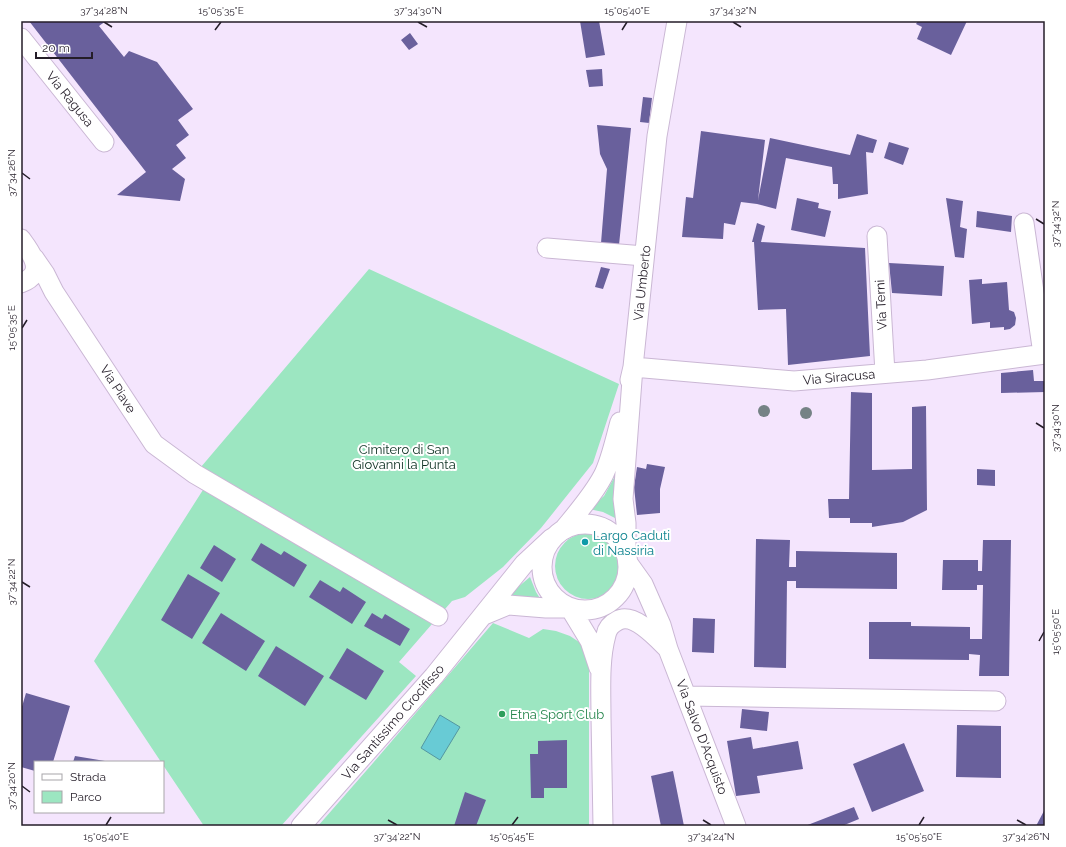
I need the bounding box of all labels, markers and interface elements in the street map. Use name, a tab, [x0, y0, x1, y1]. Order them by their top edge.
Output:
text: 37°34'28"N	[80, 5, 128, 16]
text: 15°05'35"E	[198, 5, 244, 16]
text: 37°34'30"N	[394, 5, 442, 16]
text: 15°05'40"E	[604, 5, 650, 16]
text: 37°34'32"N	[710, 5, 756, 16]
scale bar	[36, 34, 92, 60]
text: 20 m	[42, 41, 70, 55]
street label: Via Ragusa	[43, 68, 97, 130]
text: 37°34'26"N	[6, 149, 17, 197]
text: 37°34'32"N	[1050, 201, 1061, 247]
street label: Via Umberto	[631, 244, 653, 322]
street label: Via Terni	[872, 279, 890, 331]
text: 15°05'35"E	[6, 305, 17, 351]
street label: Via Piave	[97, 362, 139, 416]
street label: Via Siracusa	[802, 366, 876, 388]
text: 37°34'30"N	[1050, 404, 1061, 452]
park label: Cimitero di San Giovanni la Punta	[352, 442, 456, 472]
place label: Largo Caduti di Nassiria	[593, 528, 670, 558]
marker: Largo Caduti di Nassiria	[580, 537, 590, 547]
text: 37°34'22"N	[6, 559, 17, 605]
text: 15°05'50"E	[1050, 609, 1061, 655]
street label: Via Santissimo Crocifisso	[339, 661, 447, 783]
street label: Via Salvo D'Acquisto	[673, 678, 731, 797]
place label: Etna Sport Club	[510, 707, 604, 722]
marker: Etna Sport Club	[497, 709, 507, 719]
legend	[34, 761, 164, 813]
text: 37°34'20"N	[6, 762, 17, 810]
text: Strada	[70, 770, 106, 784]
text: Parco	[70, 790, 102, 804]
text: 15°05'40"E	[83, 831, 129, 842]
text: 37°34'22"N	[374, 831, 420, 842]
text: 15°05'45"E	[490, 831, 534, 842]
text: 37°34'24"N	[687, 831, 735, 842]
text: 15°05'50"E	[896, 831, 942, 842]
text: 37°34'26"N	[1002, 831, 1050, 842]

